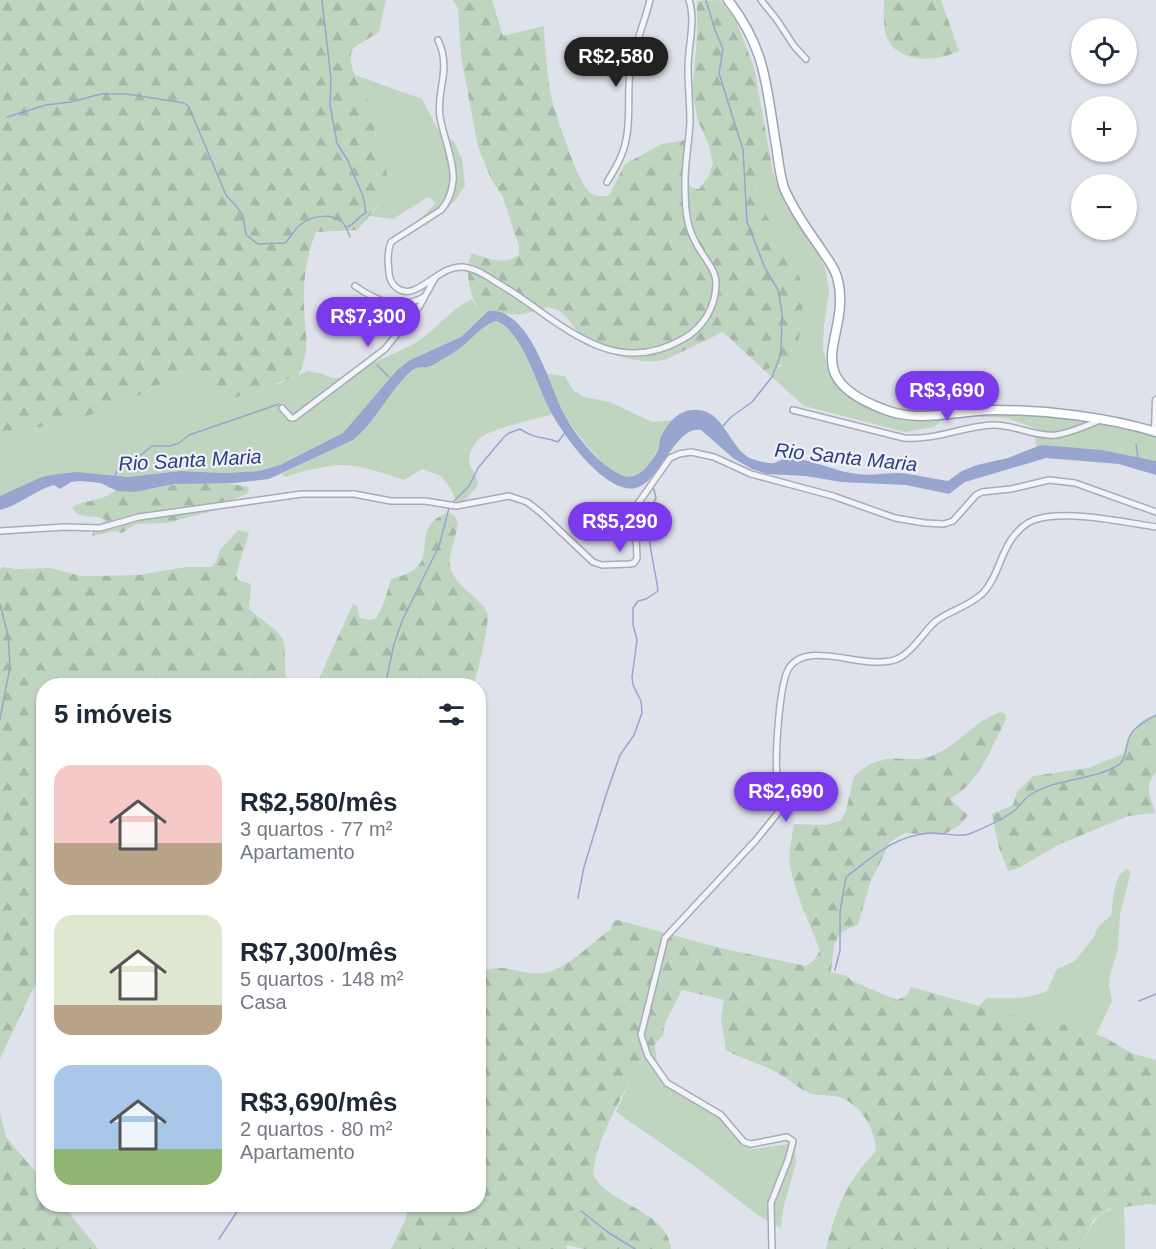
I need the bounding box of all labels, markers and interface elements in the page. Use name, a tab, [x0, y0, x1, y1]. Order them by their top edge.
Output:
map controls	[1071, 18, 1137, 240]
button: locate	[1071, 18, 1137, 84]
pin: R$2,580	[561, 37, 671, 88]
text: R$2,580	[578, 45, 654, 67]
button: +	[1071, 96, 1137, 162]
button: −	[1071, 174, 1137, 240]
pin: R$7,300	[313, 297, 423, 348]
text: R$7,300	[330, 305, 406, 327]
pin: R$3,690	[892, 371, 1002, 422]
text: R$3,690	[909, 379, 985, 401]
water label: Rio Santa Maria	[774, 439, 918, 475]
water label: Rio Santa Maria	[118, 445, 262, 475]
pin: R$5,290	[565, 502, 675, 553]
text: R$5,290	[582, 510, 658, 532]
icon: filters	[435, 698, 468, 731]
text: 5 imóveis	[54, 699, 173, 729]
pin: R$2,690	[731, 772, 841, 823]
text: R$2,690	[748, 780, 824, 802]
text: R$2,580/mês	[240, 787, 398, 817]
icon: home	[102, 789, 174, 861]
text: 3 quartos · 77 m²	[240, 818, 392, 840]
text: Apartamento	[240, 841, 355, 863]
text: R$7,300/mês	[240, 937, 398, 967]
icon: home	[102, 939, 174, 1011]
text: 5 quartos · 148 m²	[240, 968, 403, 990]
text: Casa	[240, 991, 287, 1013]
text: R$3,690/mês	[240, 1087, 398, 1117]
icon: home	[102, 1089, 174, 1161]
text: 2 quartos · 80 m²	[240, 1118, 392, 1140]
text: Apartamento	[240, 1141, 355, 1163]

